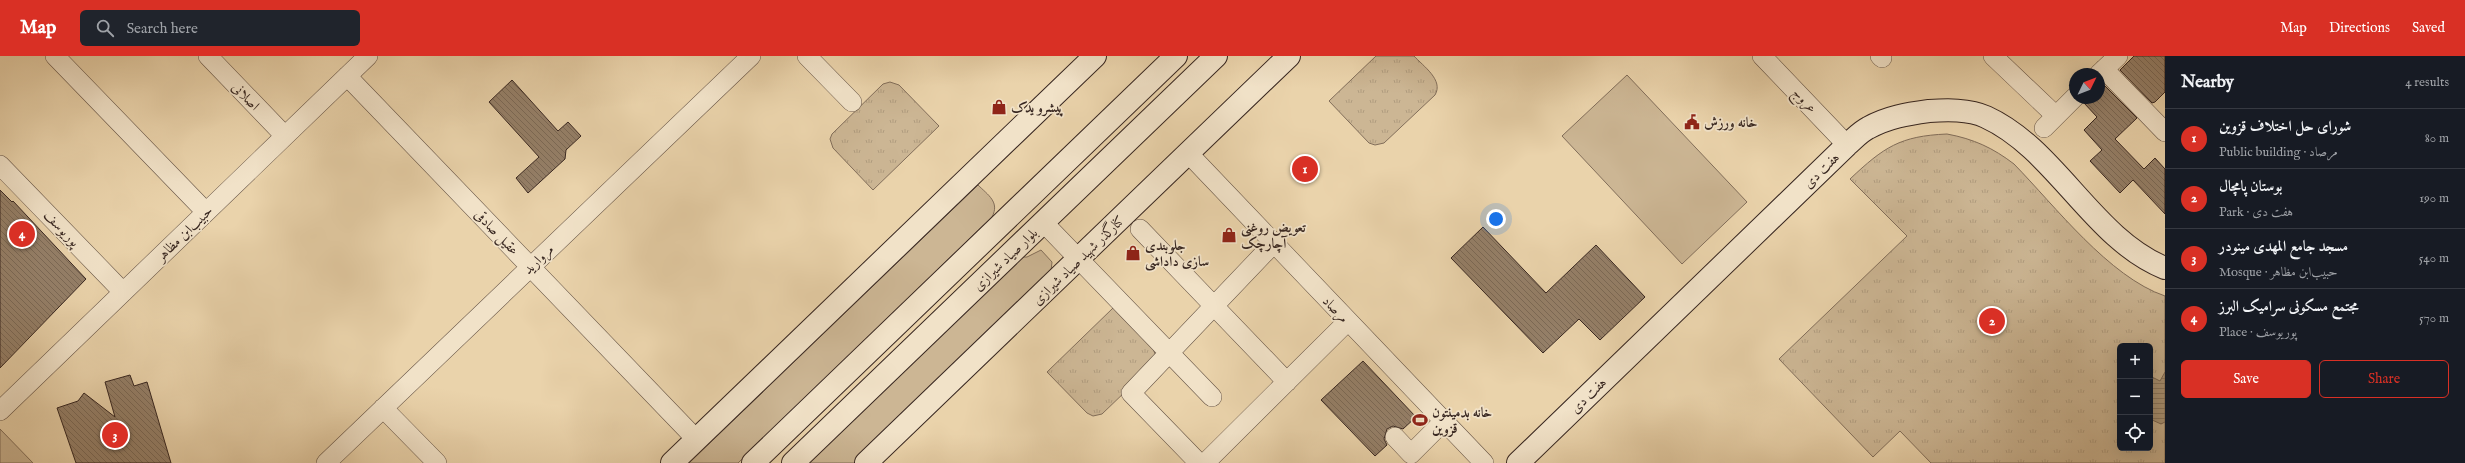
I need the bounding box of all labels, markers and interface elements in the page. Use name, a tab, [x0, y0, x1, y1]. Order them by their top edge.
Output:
search box	[80, 10, 360, 46]
text: Map	[20, 16, 56, 40]
icon: search	[94, 17, 116, 39]
text: Search here	[126, 19, 198, 38]
text: Map	[2280, 19, 2307, 37]
text: Directions	[2329, 19, 2390, 37]
text: Saved	[2412, 19, 2445, 37]
north arrow	[2069, 68, 2105, 104]
text: Nearby	[2181, 72, 2234, 93]
text: 4 results	[2405, 74, 2449, 91]
street label: اصلانی	[227, 79, 263, 115]
street label: عروج	[1786, 84, 1821, 119]
shop icon: پیشرو یدک	[990, 98, 1008, 116]
place label: پیشرو یدک	[1011, 99, 1064, 117]
public building icon: خانه ورزش	[1683, 113, 1701, 131]
place label: خانه ورزش	[1704, 114, 1758, 132]
text: شورای حل اختلاف قزوین	[2219, 117, 2351, 136]
text: 1	[2192, 130, 2196, 147]
text: 80 m	[2425, 130, 2449, 147]
text: Public building · مرصاد	[2219, 144, 2338, 161]
street label: هفت دی	[1800, 149, 1844, 192]
pin: 1	[1292, 154, 1318, 184]
text: بوستان پامچال	[2219, 177, 2282, 196]
text: 2	[2191, 190, 2197, 207]
text: 190 m	[2419, 190, 2449, 207]
street label: حبیب‌ابن مظاهر	[151, 202, 217, 267]
text: Park · هفت دی	[2219, 204, 2293, 221]
street label: عقیل صادقی	[469, 206, 522, 260]
street label: پوریوسف	[39, 207, 84, 253]
your location	[1486, 209, 1506, 229]
street label: کنارگذر شهید صیاد شیرازی	[1027, 211, 1129, 309]
pin: 4	[9, 219, 35, 249]
place label: تعویض روغنی آچارچک	[1241, 219, 1306, 253]
street label: بلوار صیاد شیرازی	[970, 224, 1042, 295]
shop icon: تعویض روغنی آچارچک	[1220, 226, 1238, 244]
place label: جلوبندی سازی داداشی	[1145, 237, 1209, 271]
text: مسجد جامع المهدی مینودر	[2219, 237, 2348, 256]
street label: مروارید	[520, 241, 558, 279]
shop icon: جلوبندی سازی داداشی	[1124, 244, 1142, 262]
text: 3	[2192, 250, 2196, 267]
text: 540 m	[2419, 250, 2449, 267]
text: Mosque · حبیب‌ابن مظاهر	[2219, 264, 2338, 281]
street label: مرصاد	[1318, 292, 1353, 327]
text: مجتمع مسکونی سرامیک البرز	[2219, 297, 2359, 316]
pin: 2	[1979, 306, 2005, 336]
text: 4	[2191, 310, 2197, 327]
text: 570 m	[2419, 310, 2449, 327]
text: Place · پوریوسف	[2219, 324, 2297, 341]
map controls	[2117, 343, 2153, 451]
button: +	[2117, 343, 2153, 379]
button: Save	[2181, 360, 2311, 398]
button: Share	[2319, 360, 2449, 398]
street label: هفت دی	[1567, 374, 1611, 417]
button: −	[2117, 379, 2153, 415]
place label: خانه بدمینتون قزوین	[1432, 404, 1493, 438]
sports icon: خانه بدمینتون قزوین	[1411, 411, 1429, 429]
button: locate	[2117, 415, 2153, 451]
pin: 3	[102, 420, 128, 450]

